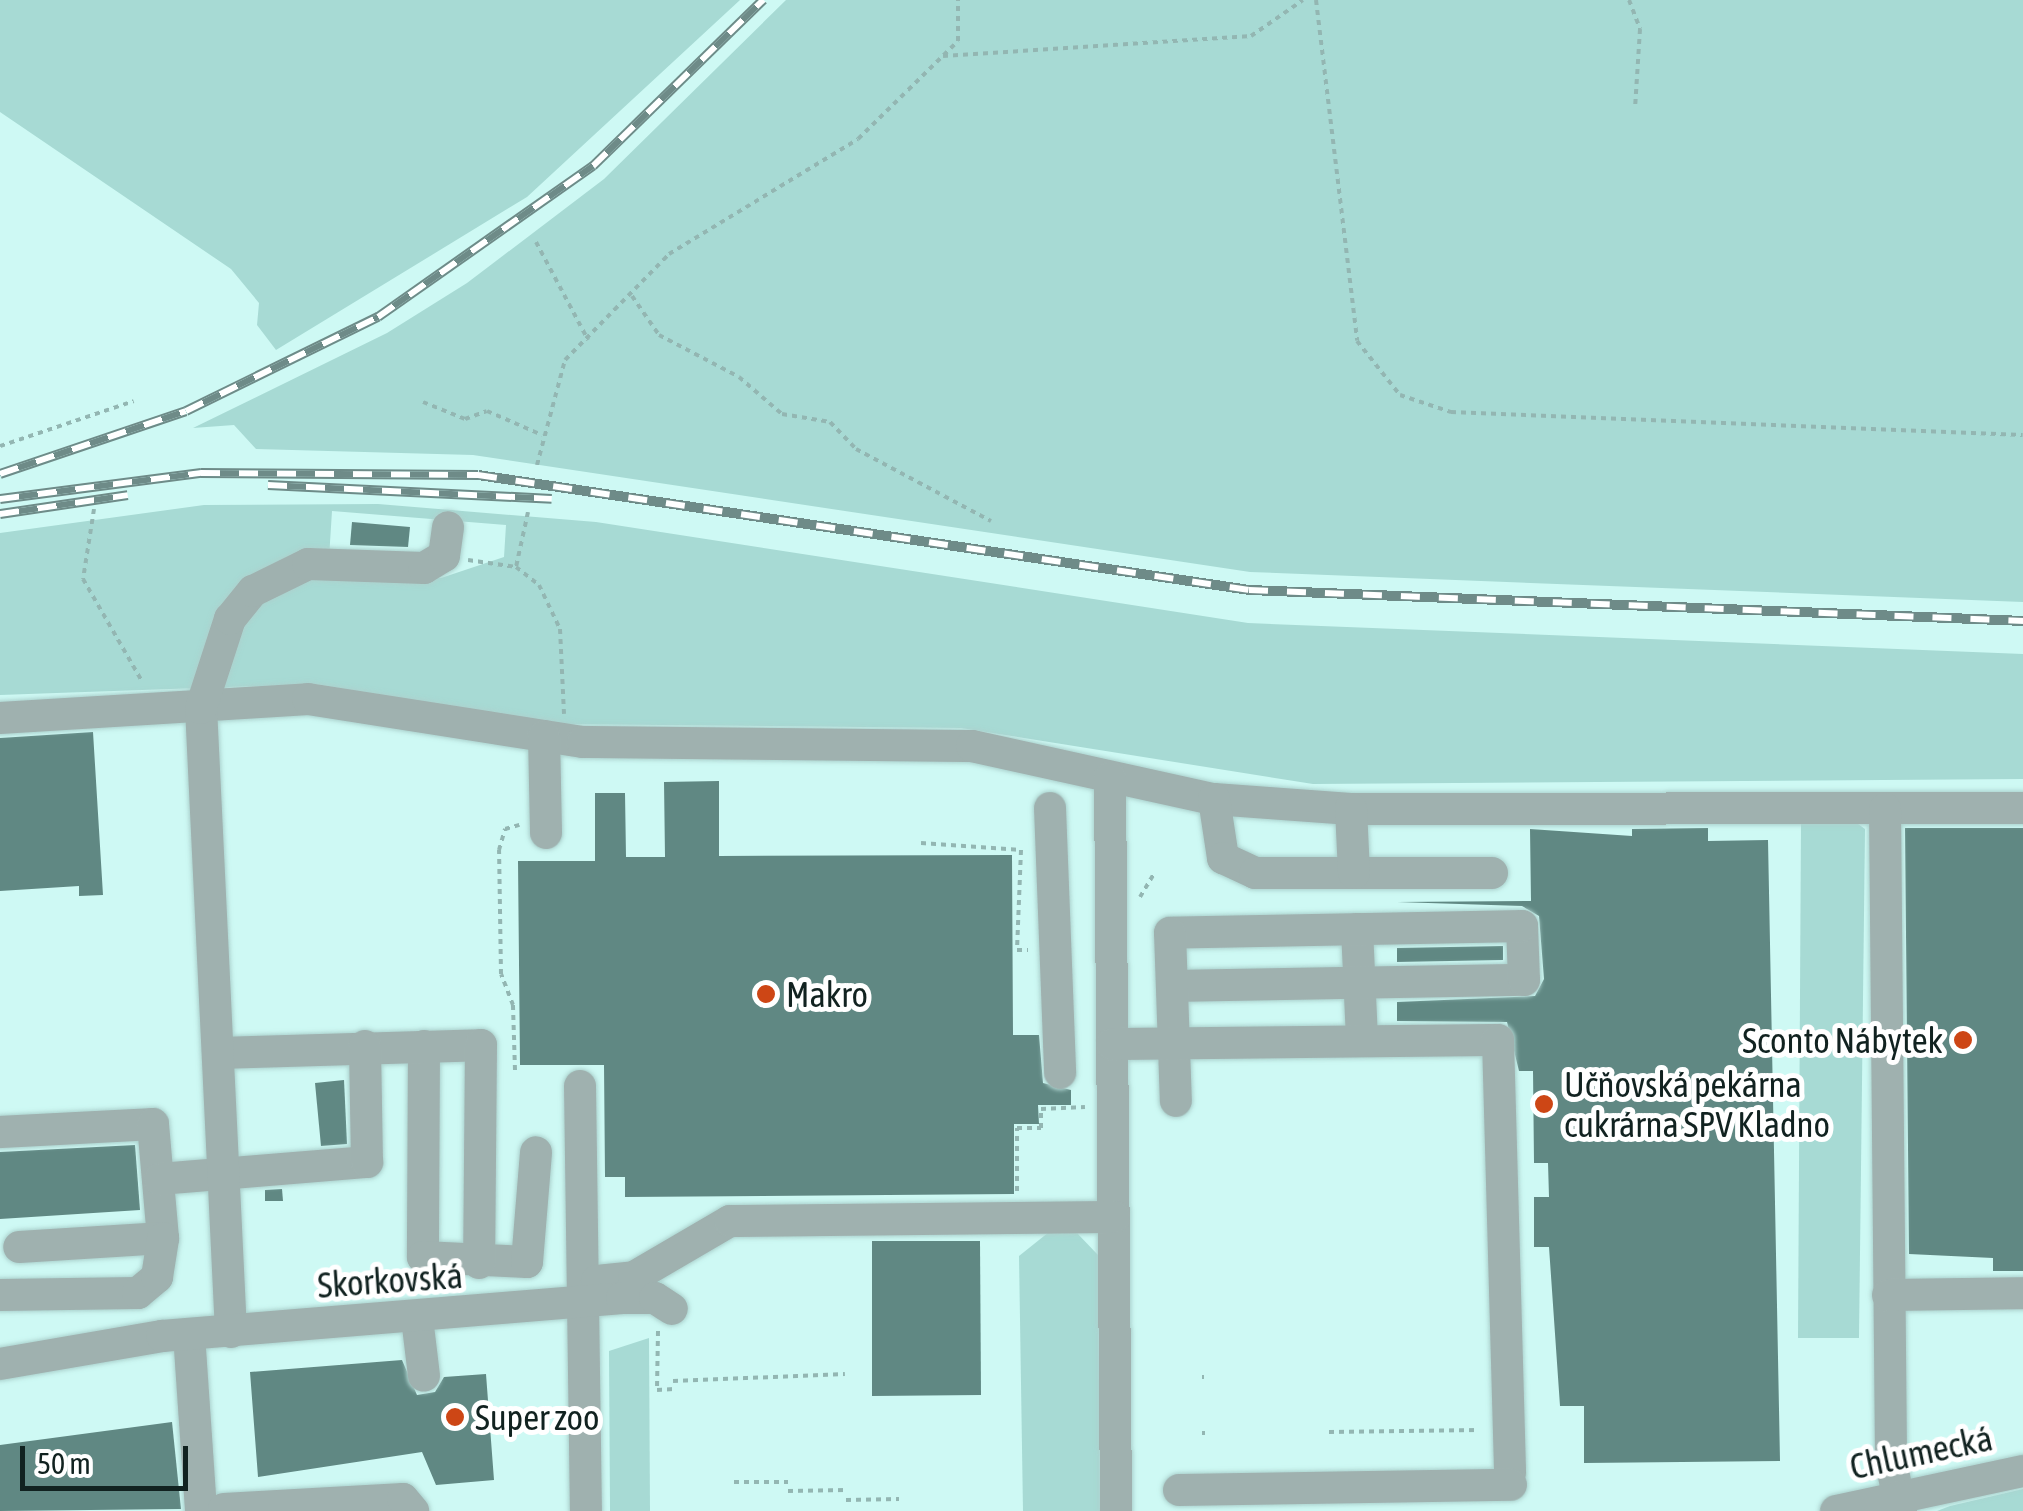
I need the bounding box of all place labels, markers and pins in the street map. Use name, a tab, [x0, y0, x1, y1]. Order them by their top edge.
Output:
place label: Makro	[786, 973, 868, 1015]
marker: Makro	[755, 983, 777, 1005]
place label: Sconto Nábytek	[1742, 1019, 1943, 1061]
marker: Sconto Nábytek	[1952, 1029, 1974, 1051]
place label: Učňovská pekárna cukrárna SPV Kladno	[1564, 1063, 1830, 1145]
marker: Učňovská pekárna cukrárna SPV Kladno	[1533, 1093, 1555, 1115]
place label: Super zoo	[475, 1396, 599, 1438]
marker: Super zoo	[444, 1406, 466, 1428]

